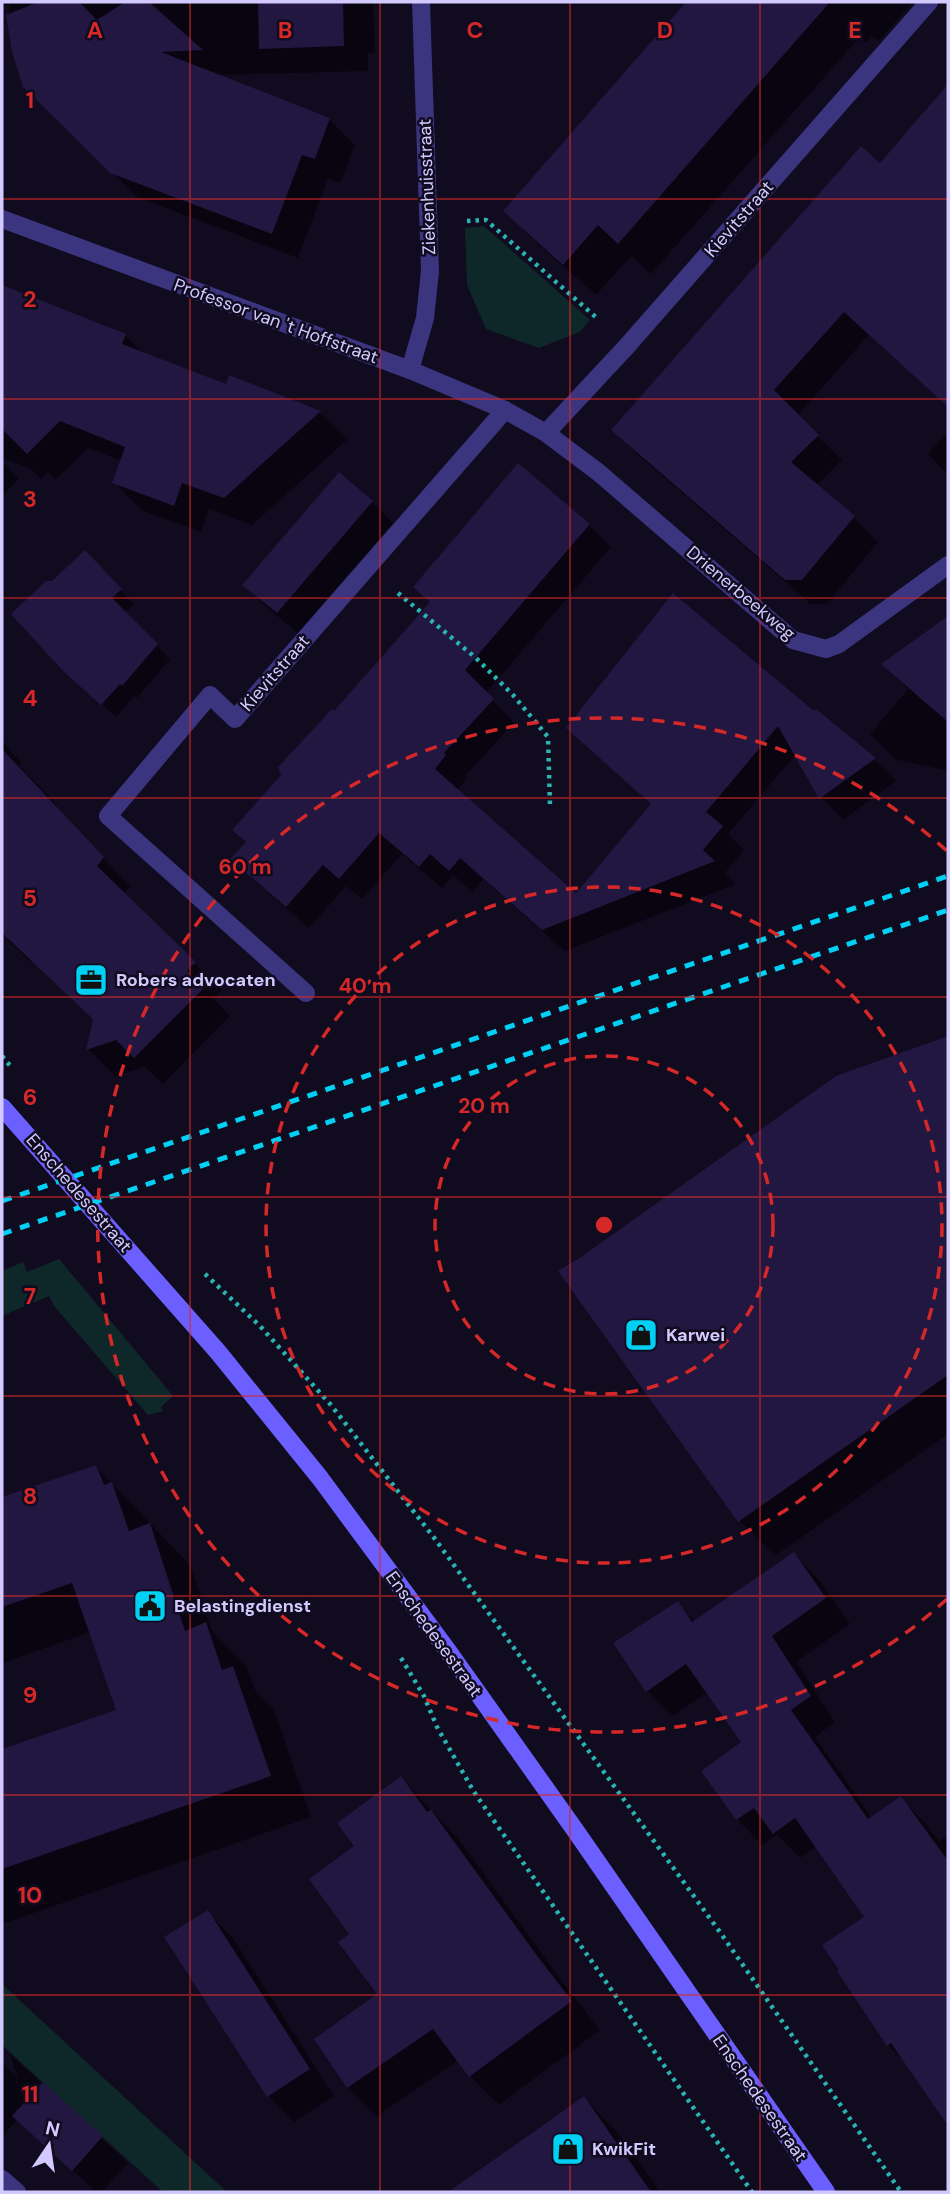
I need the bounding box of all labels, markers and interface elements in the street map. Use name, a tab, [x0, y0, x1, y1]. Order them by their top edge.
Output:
text: A	[87, 15, 103, 45]
text: B	[278, 15, 292, 45]
text: C	[467, 15, 483, 45]
text: D	[657, 15, 673, 45]
text: E	[848, 15, 862, 45]
text: 1	[26, 85, 34, 115]
street label: Ziekenhuisstraat	[413, 119, 441, 255]
street label: Kievitstraat	[699, 176, 779, 262]
street label: Professor van 't Hoffstraat	[170, 273, 382, 369]
text: 2	[23, 284, 37, 314]
text: 3	[23, 484, 37, 514]
street label: Drienerbeekweg	[682, 540, 800, 646]
street label: Kievitstraat	[235, 630, 315, 716]
text: 4	[23, 683, 38, 713]
text: 60 m	[219, 853, 271, 881]
text: 5	[23, 883, 37, 913]
office icon: Robers advocaten	[72, 961, 110, 999]
place label: Robers advocaten	[116, 968, 276, 992]
text: 40 m	[338, 972, 392, 1000]
text: 6	[23, 1082, 37, 1112]
text: 20 m	[458, 1092, 510, 1120]
street label: Enschedesestraat	[21, 1129, 137, 1257]
centre of rings	[592, 1213, 616, 1237]
text: 7	[24, 1281, 36, 1311]
shop icon: Karwei	[622, 1316, 660, 1354]
place label: Karwei	[666, 1323, 725, 1347]
text: 8	[23, 1481, 37, 1511]
street label: Enschedesestraat	[380, 1566, 488, 1702]
public building icon: Belastingdienst	[131, 1587, 169, 1625]
place label: Belastingdienst	[174, 1594, 311, 1618]
text: 9	[23, 1680, 37, 1710]
text: 10	[18, 1880, 42, 1910]
street label: Enschedesestraat	[707, 2030, 813, 2166]
text: 11	[22, 2079, 38, 2109]
north arrow	[14, 2110, 84, 2180]
text: N	[43, 2115, 62, 2143]
shop icon: KwikFit	[549, 2130, 587, 2168]
place label: KwikFit	[592, 2137, 656, 2161]

